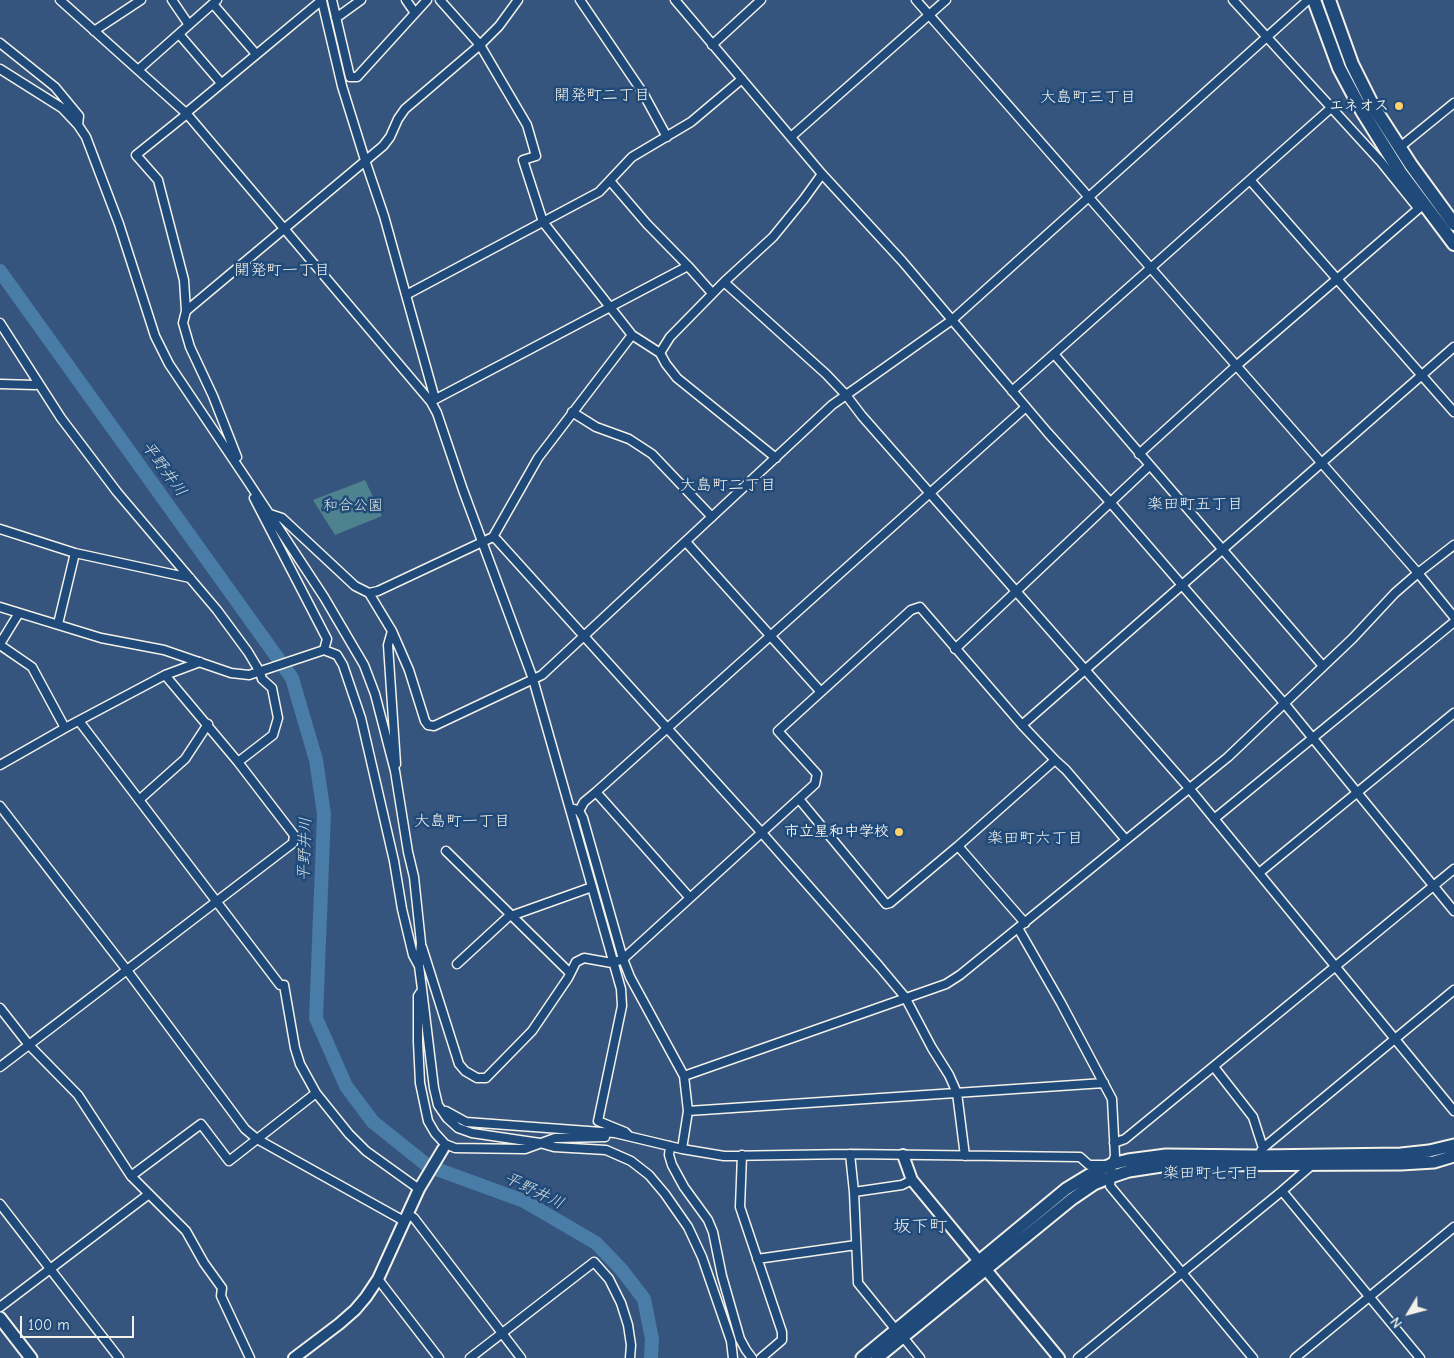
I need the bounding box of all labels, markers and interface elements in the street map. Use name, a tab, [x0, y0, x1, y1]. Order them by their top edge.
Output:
district label: 開発町二丁目	[554, 85, 650, 105]
district label: 大島町三丁目	[1040, 87, 1136, 107]
place label: エネオス	[1329, 97, 1389, 115]
marker: エネオス	[1393, 100, 1405, 112]
district label: 開発町一丁目	[234, 260, 330, 280]
water label: 平野井川	[137, 437, 191, 501]
district label: 大島町二丁目	[680, 475, 776, 495]
district label: 楽田町五丁目	[1147, 494, 1243, 514]
park label: 和合公園	[323, 497, 383, 515]
district label: 大島町一丁目	[414, 811, 510, 831]
water label: 平野井川	[294, 817, 316, 881]
place label: 市立星和中学校	[784, 823, 889, 841]
marker: 市立星和中学校	[893, 826, 905, 838]
district label: 楽田町六丁目	[987, 828, 1083, 848]
district label: 楽田町七丁目	[1163, 1163, 1259, 1183]
water label: 平野井川	[501, 1168, 567, 1214]
district label: 坂下町	[893, 1216, 947, 1238]
north arrow	[1384, 1288, 1434, 1338]
scale bar	[22, 1306, 136, 1338]
text: N	[1387, 1314, 1406, 1331]
text: 100 m	[28, 1316, 70, 1334]

